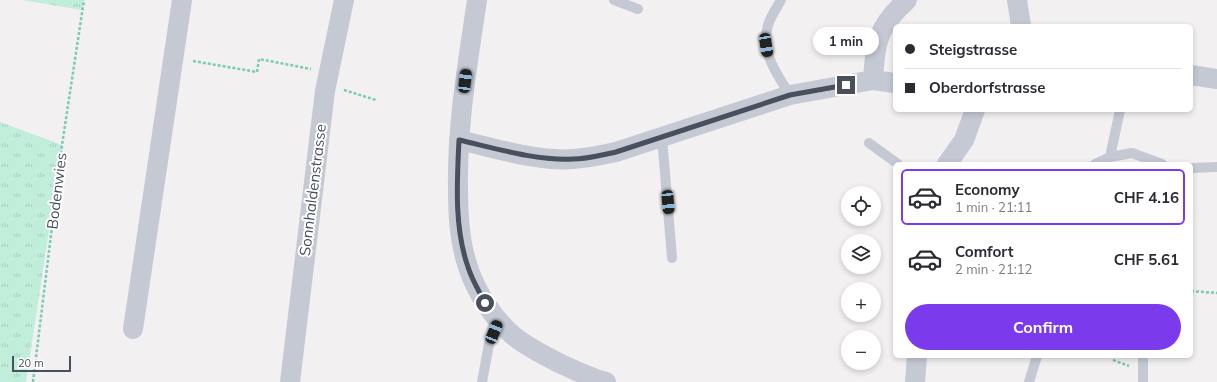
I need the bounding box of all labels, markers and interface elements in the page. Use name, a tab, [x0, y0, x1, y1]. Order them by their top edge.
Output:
callout: 1 min	[813, 27, 879, 55]
car	[758, 32, 774, 58]
text: 1 min	[829, 33, 863, 49]
text: Steigstrasse	[929, 40, 1017, 59]
car	[458, 68, 472, 94]
route end	[837, 76, 855, 94]
text: Oberdorfstrasse	[929, 78, 1046, 97]
street label: Sonnhaldenstrasse	[295, 123, 330, 257]
street label: Bodenwies	[42, 152, 71, 230]
icon: car	[907, 179, 943, 215]
text: Economy	[955, 180, 1020, 199]
map controls	[841, 186, 881, 370]
button: locate	[841, 186, 881, 226]
text: CHF 4.16	[1114, 188, 1179, 207]
car	[661, 190, 675, 214]
text: 1 min · 21:11	[955, 199, 1032, 215]
button: layers	[841, 234, 881, 274]
icon: car	[907, 241, 943, 277]
text: Comfort	[955, 242, 1013, 261]
text: CHF 5.61	[1114, 250, 1179, 269]
text: 2 min · 21:12	[955, 261, 1032, 277]
button: +	[841, 282, 881, 322]
route start	[476, 294, 494, 312]
button: Confirm	[905, 304, 1181, 350]
car	[484, 319, 504, 345]
button: −	[841, 330, 881, 370]
scale bar	[12, 354, 71, 373]
text: 20 m	[18, 356, 44, 370]

